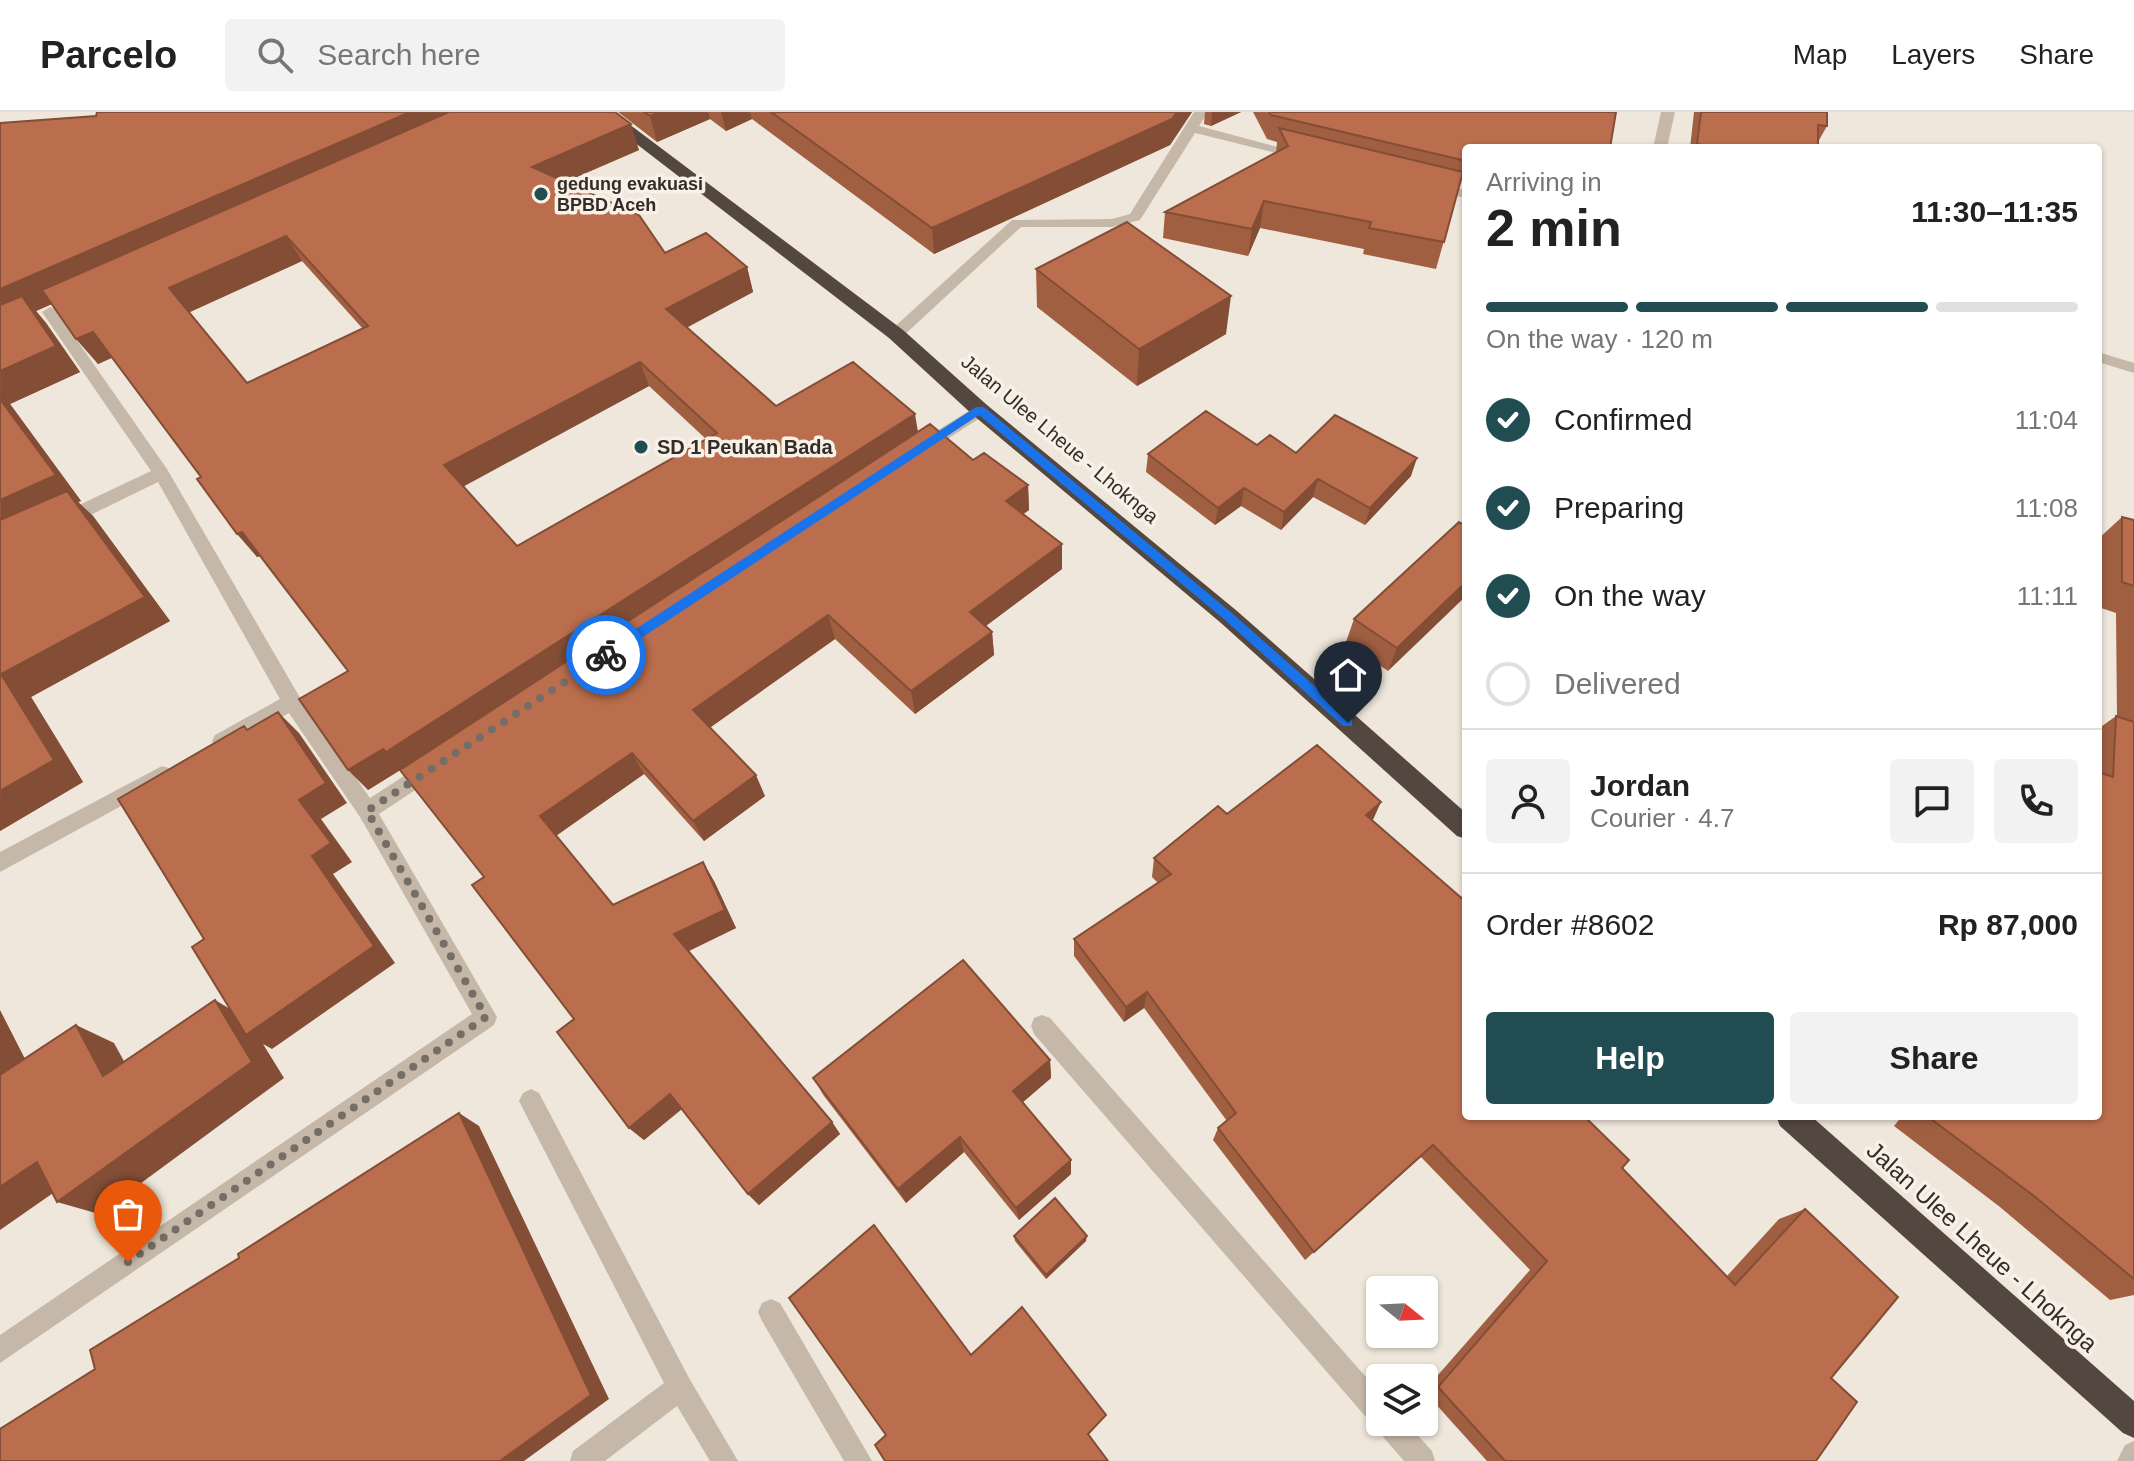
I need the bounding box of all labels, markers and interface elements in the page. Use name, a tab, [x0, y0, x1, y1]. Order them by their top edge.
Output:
search box	[225, 19, 785, 91]
icon: search	[253, 33, 297, 77]
text: Parcelo	[40, 34, 177, 76]
text: Search here	[317, 38, 481, 71]
text: Map	[1793, 39, 1847, 70]
text: Layers	[1891, 39, 1975, 70]
text: Share	[2019, 39, 2094, 70]
text: Arriving in	[1486, 167, 1602, 197]
place label: gedung evakuasi BPBD Aceh	[557, 174, 703, 215]
marker: gedung evakuasi BPBD Aceh	[532, 185, 550, 203]
text: 11:30–11:35	[1911, 195, 2078, 228]
text: 2 min	[1486, 199, 1622, 257]
text: On the way · 120 m	[1486, 324, 1713, 354]
street label: Jalan Ulee Lheue - Lhoknga	[957, 350, 1164, 528]
icon: check	[1486, 398, 1530, 442]
text: Confirmed	[1554, 403, 1692, 436]
text: 11:04	[2015, 405, 2078, 435]
place label: SD 1 Peukan Bada	[657, 436, 834, 458]
marker: SD 1 Peukan Bada	[632, 438, 650, 456]
icon: check	[1486, 486, 1530, 530]
text: Preparing	[1554, 491, 1684, 524]
text: 11:08	[2015, 493, 2078, 523]
icon: check	[1486, 574, 1530, 618]
text: On the way	[1554, 579, 1706, 612]
text: 11:11	[2017, 581, 2078, 611]
courier	[566, 615, 646, 695]
icon: bike	[584, 633, 628, 677]
pin	[1314, 641, 1382, 723]
icon: home	[1326, 653, 1370, 697]
text: Delivered	[1554, 667, 1681, 700]
button: person	[1486, 759, 1570, 843]
button: chat	[1890, 759, 1974, 843]
button: phone	[1994, 759, 2078, 843]
text: Jordan	[1590, 769, 1690, 802]
text: Courier · 4.7	[1590, 803, 1735, 833]
text: Order #8602	[1486, 908, 1654, 941]
text: Rp 87,000	[1938, 908, 2078, 941]
button: Help	[1486, 1012, 1774, 1104]
button: Share	[1790, 1012, 2078, 1104]
street label: Jalan Ulee Lheue - Lhoknga	[1862, 1136, 2103, 1358]
pin	[94, 1180, 162, 1262]
icon: bag	[106, 1192, 150, 1236]
north arrow	[1366, 1276, 1438, 1348]
map controls	[1366, 1276, 1438, 1436]
button: layers	[1366, 1364, 1438, 1436]

